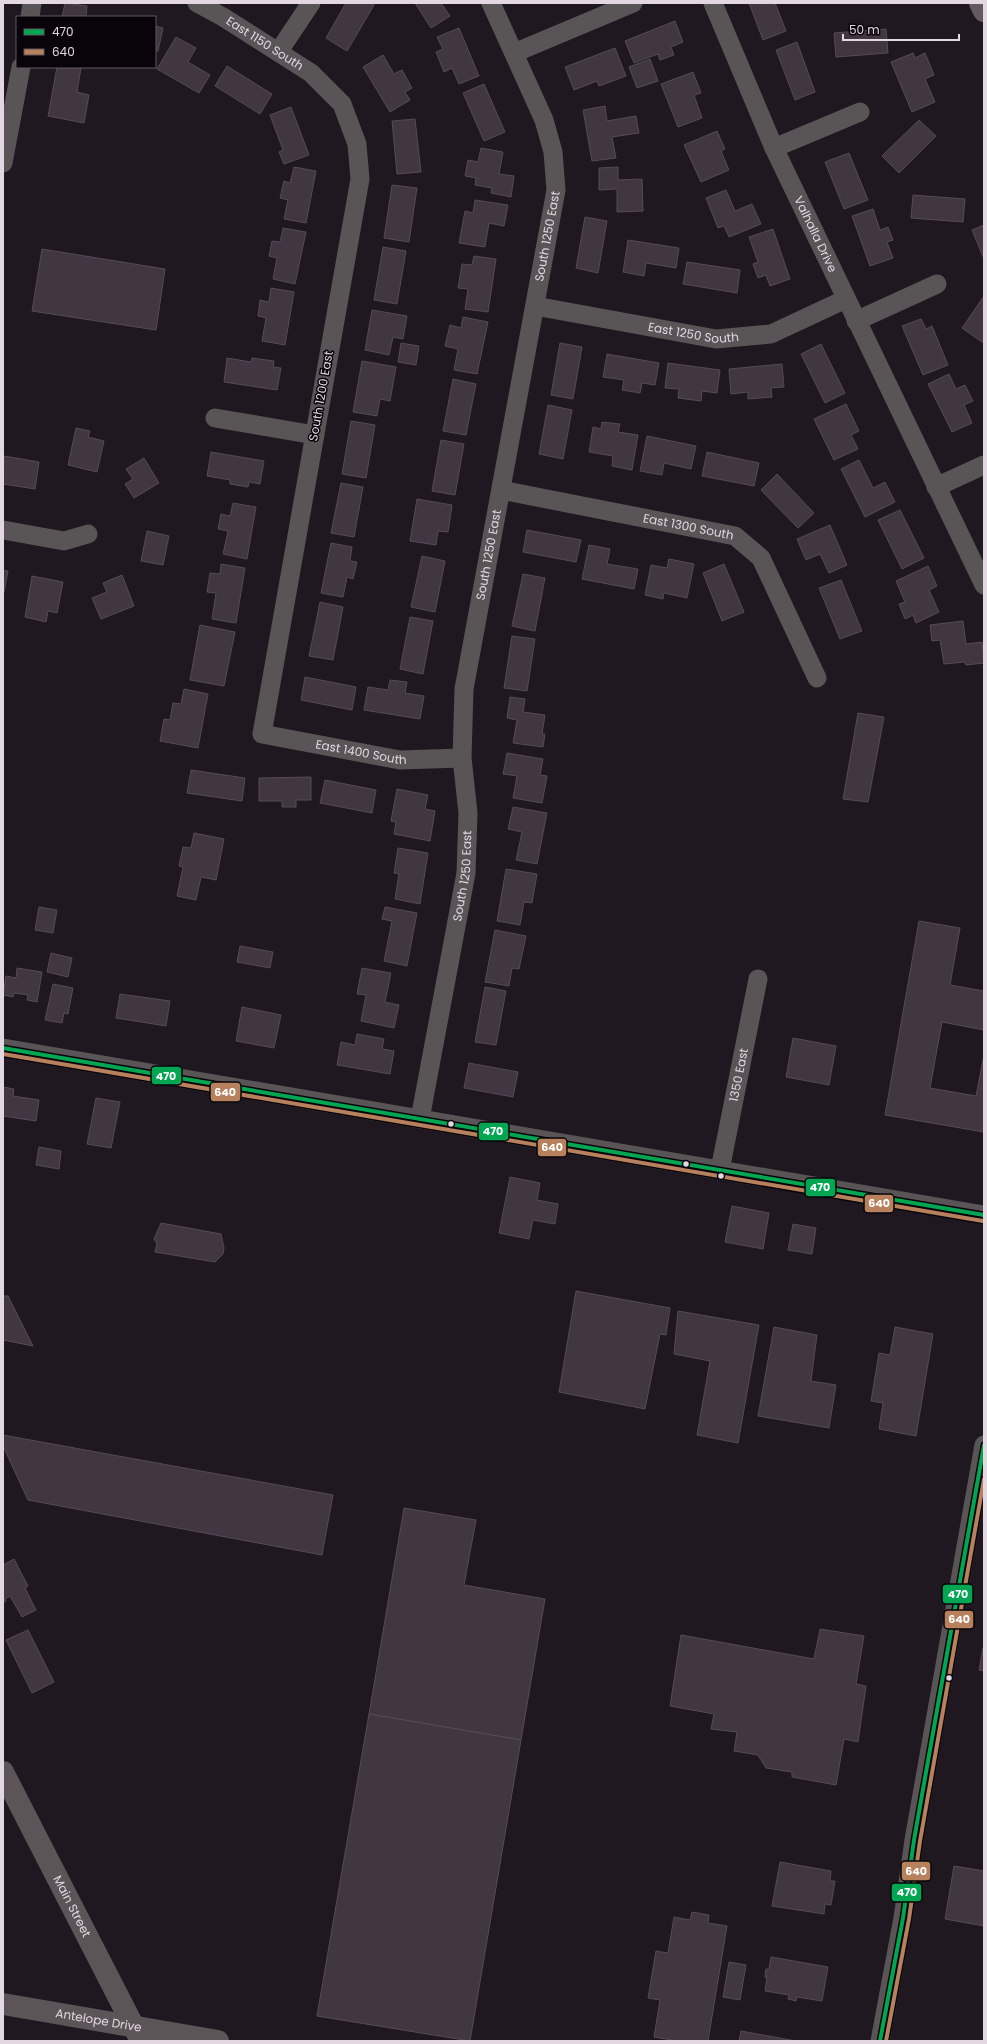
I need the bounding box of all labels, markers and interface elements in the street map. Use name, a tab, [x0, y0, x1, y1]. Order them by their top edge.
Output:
street label: East 1150 South	[223, 12, 307, 74]
legend	[16, 16, 156, 68]
scale bar	[843, 16, 959, 42]
text: 50 m	[849, 21, 880, 38]
text: 470	[52, 23, 74, 40]
text: 640	[52, 43, 75, 60]
street label: South 1250 East	[530, 190, 564, 283]
street label: Valhalla Drive	[790, 193, 841, 275]
street label: East 1250 South	[647, 318, 739, 347]
street label: South 1200 East	[304, 349, 337, 442]
street label: South 1250 East	[472, 508, 505, 601]
street label: East 1300 South	[642, 509, 735, 544]
street label: East 1400 South	[314, 735, 407, 768]
street label: South 1250 East	[448, 830, 475, 923]
street label: 1350 East	[725, 1047, 752, 1103]
line badge: 470	[151, 1066, 182, 1085]
text: 470	[156, 1068, 176, 1084]
line badge: 640	[210, 1082, 241, 1102]
text: 640	[214, 1084, 236, 1100]
unlabelled marker	[446, 1119, 456, 1129]
line badge: 470	[478, 1122, 509, 1141]
text: 470	[483, 1123, 503, 1139]
line badge: 640	[537, 1138, 567, 1157]
text: 640	[541, 1139, 563, 1155]
unlabelled marker	[681, 1159, 691, 1169]
unlabelled marker	[716, 1171, 726, 1181]
line badge: 470	[805, 1178, 836, 1197]
text: 470	[810, 1179, 830, 1195]
line badge: 640	[864, 1194, 894, 1213]
text: 640	[868, 1195, 890, 1211]
line badge: 470	[942, 1584, 973, 1604]
text: 470	[948, 1586, 968, 1602]
line badge: 640	[944, 1610, 974, 1629]
text: 640	[948, 1611, 970, 1627]
unlabelled marker	[944, 1673, 954, 1683]
line badge: 640	[901, 1861, 931, 1881]
text: 640	[905, 1863, 927, 1879]
street label: Main Street	[49, 1872, 95, 1940]
line badge: 470	[891, 1883, 922, 1902]
text: 470	[897, 1884, 917, 1900]
street label: Antelope Drive	[54, 2004, 143, 2036]

